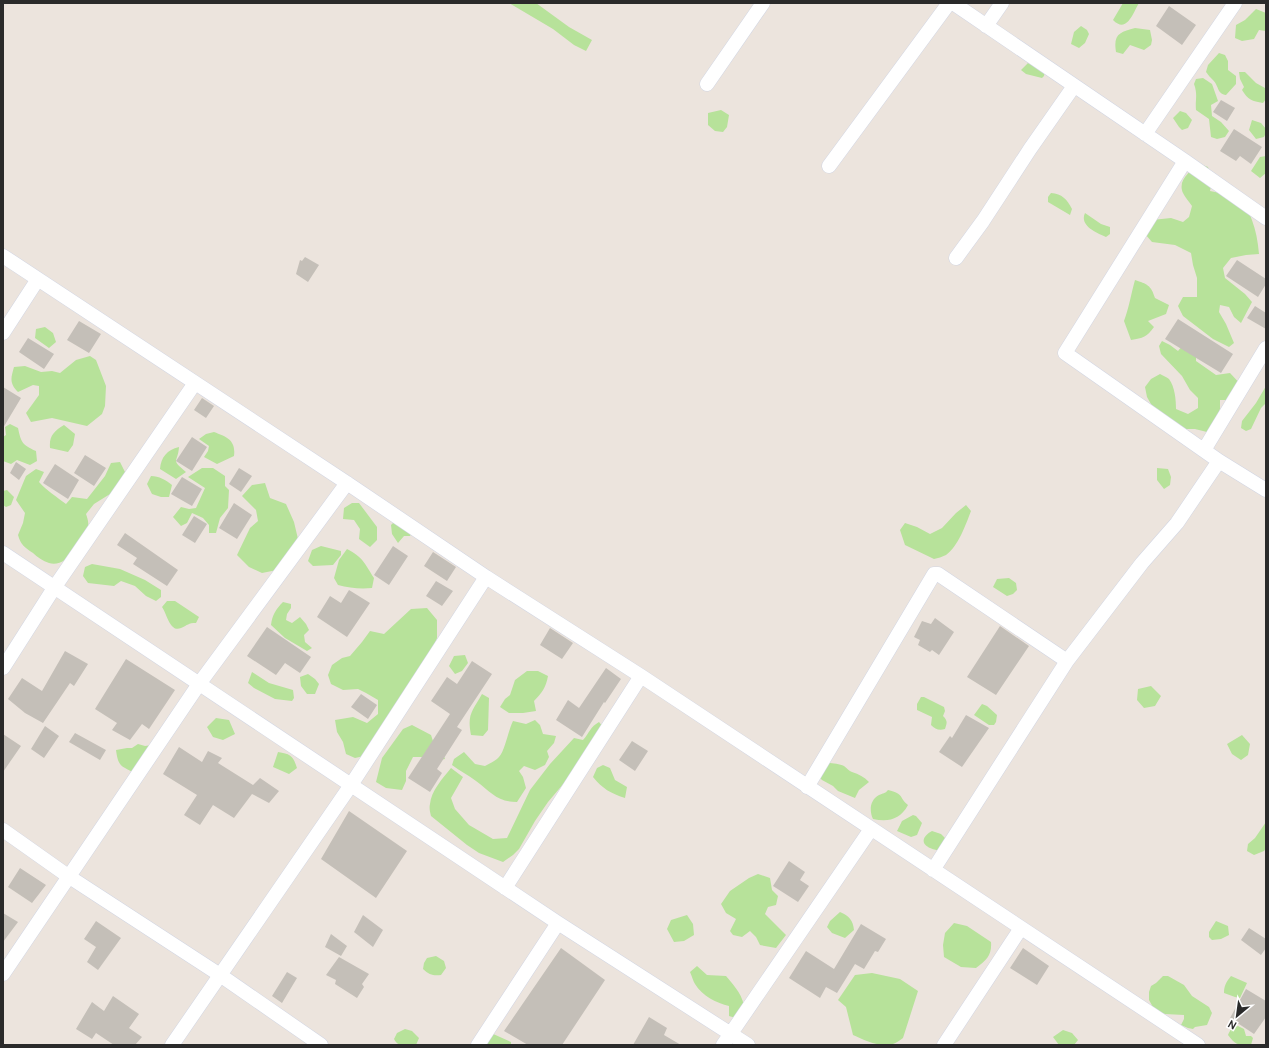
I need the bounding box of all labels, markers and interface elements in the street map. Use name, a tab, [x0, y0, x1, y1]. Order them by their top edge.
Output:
north arrow	[1217, 996, 1257, 1036]
text: N	[1225, 1017, 1239, 1033]

